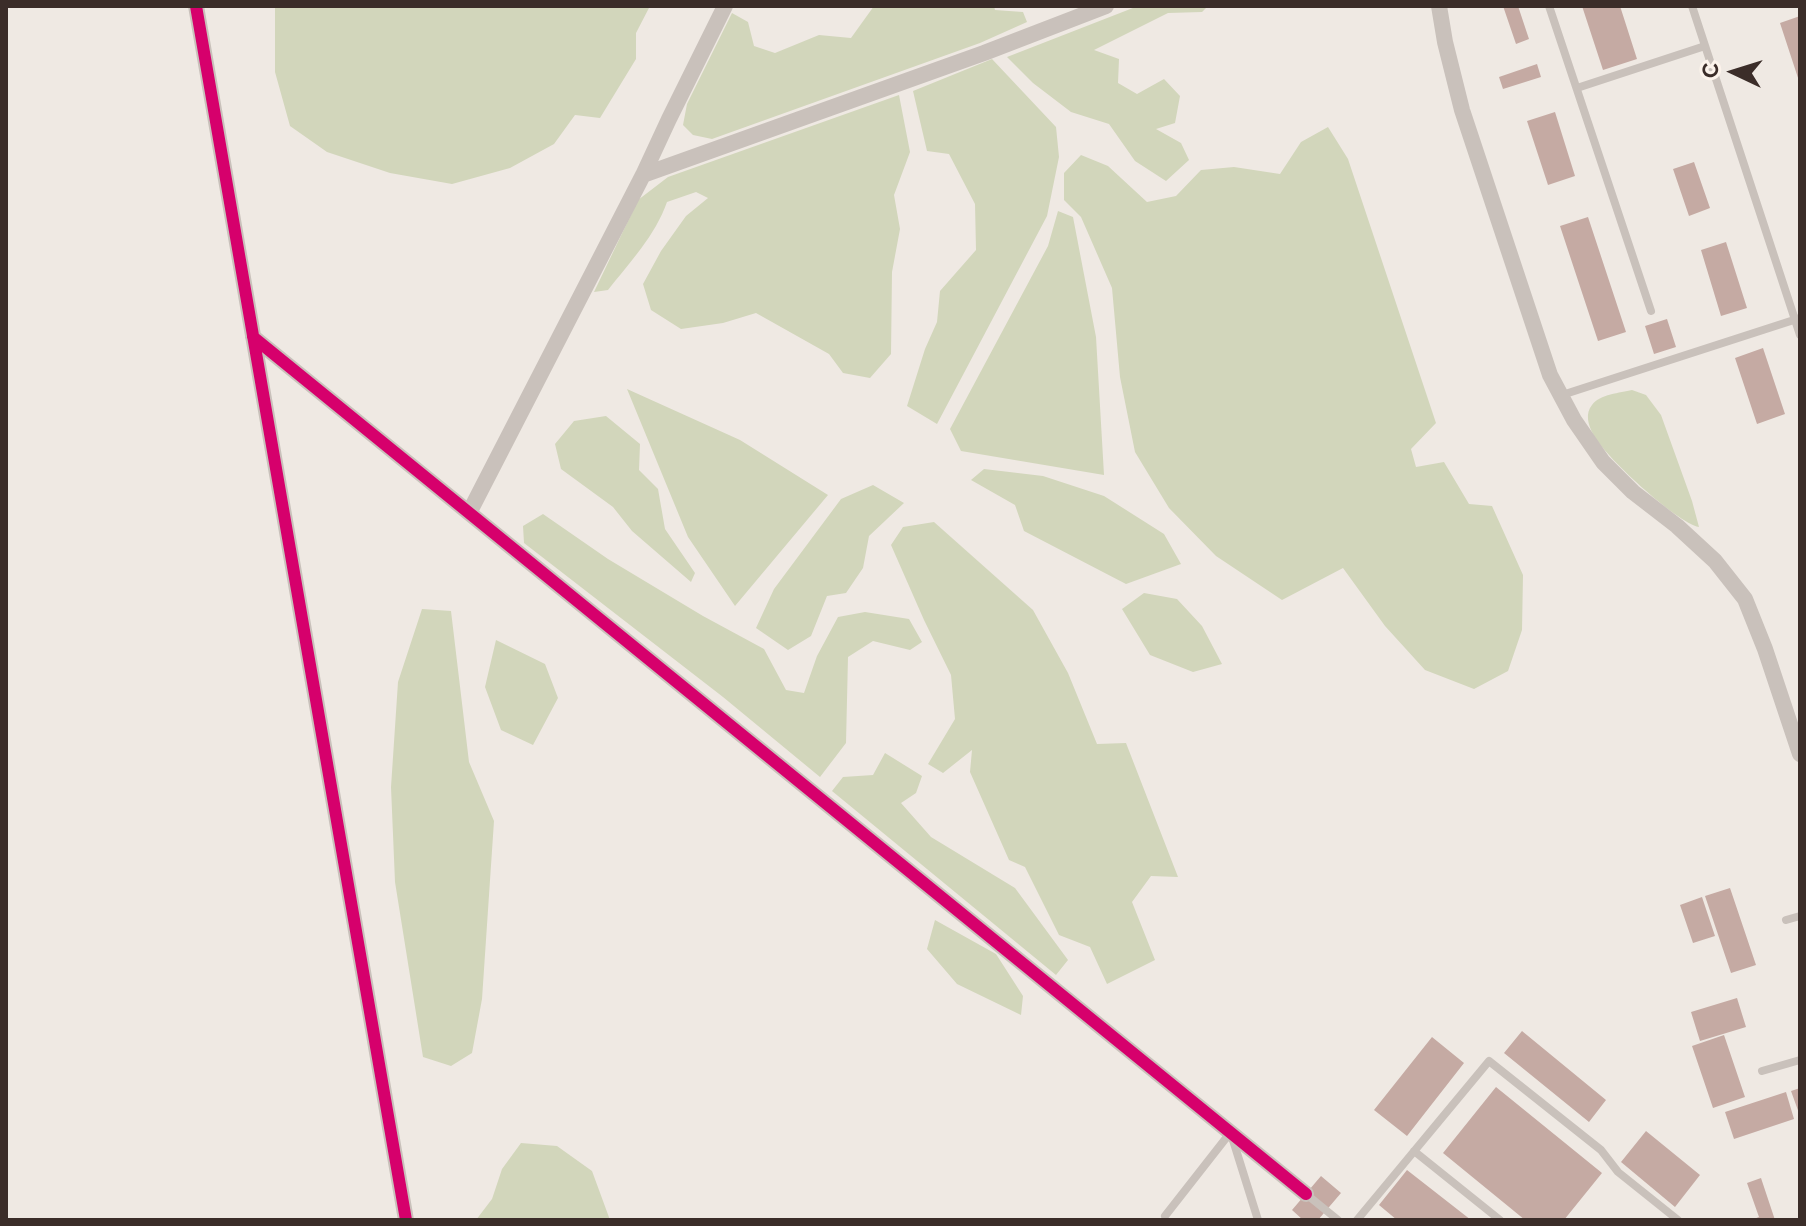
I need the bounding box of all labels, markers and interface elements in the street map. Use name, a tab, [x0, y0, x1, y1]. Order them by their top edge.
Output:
north arrow	[1694, 32, 1774, 112]
text: С	[1697, 62, 1724, 79]

